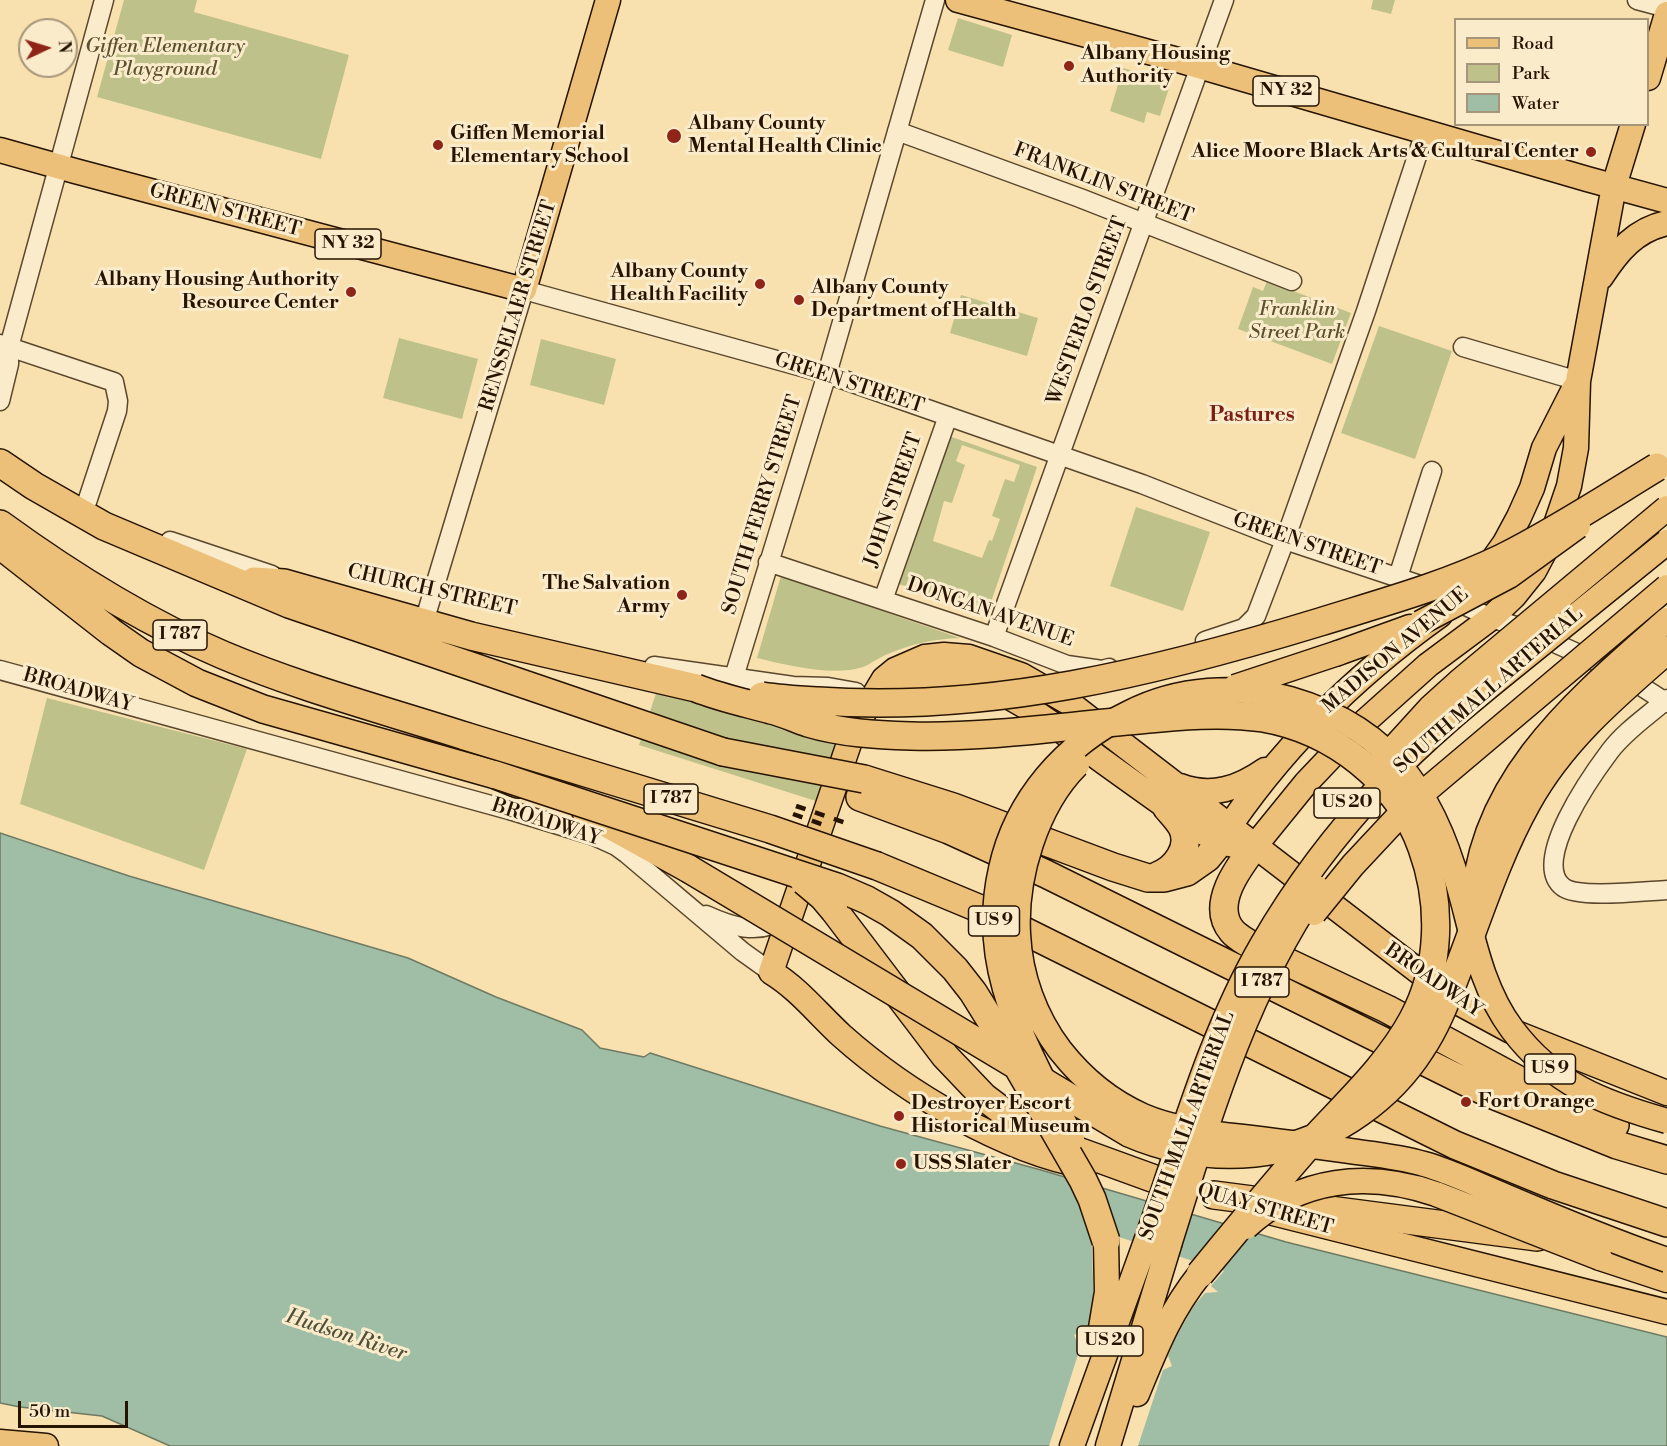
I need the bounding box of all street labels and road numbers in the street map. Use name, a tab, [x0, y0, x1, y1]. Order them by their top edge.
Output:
road number: NY 32	[1253, 76, 1319, 106]
street label: FRANKLIN STREET	[1010, 139, 1196, 229]
street label: GREEN STREET	[147, 179, 303, 243]
street label: RENSSELAER STREET	[475, 198, 563, 414]
street label: WESTERLO STREET	[1043, 214, 1133, 408]
road number: NY 32	[315, 229, 381, 259]
street label: GREEN STREET	[771, 349, 927, 419]
street label: SOUTH FERRY STREET	[718, 392, 808, 618]
street label: JOHN STREET	[860, 430, 928, 570]
street label: GREEN STREET	[1229, 508, 1385, 582]
street label: CHURCH STREET	[345, 560, 519, 622]
street label: DONGAN AVENUE	[903, 573, 1077, 653]
street label: MADISON AVENUE	[1318, 583, 1474, 719]
street label: SOUTH MALL ARTERIAL	[1390, 603, 1588, 779]
road number: I 787	[153, 620, 207, 650]
street label: BROADWAY	[20, 664, 136, 718]
road number: I 787	[644, 784, 698, 814]
road number: US 20	[1314, 788, 1380, 818]
street label: BROADWAY	[488, 794, 604, 852]
road number: US 9	[968, 906, 1020, 936]
street label: BROADWAY	[1380, 939, 1486, 1023]
road number: I 787	[1235, 967, 1289, 997]
street label: SOUTH MALL ARTERIAL	[1135, 1008, 1241, 1244]
road number: US 9	[1524, 1054, 1576, 1084]
street label: QUAY STREET	[1194, 1179, 1336, 1241]
road number: US 20	[1077, 1326, 1143, 1356]

